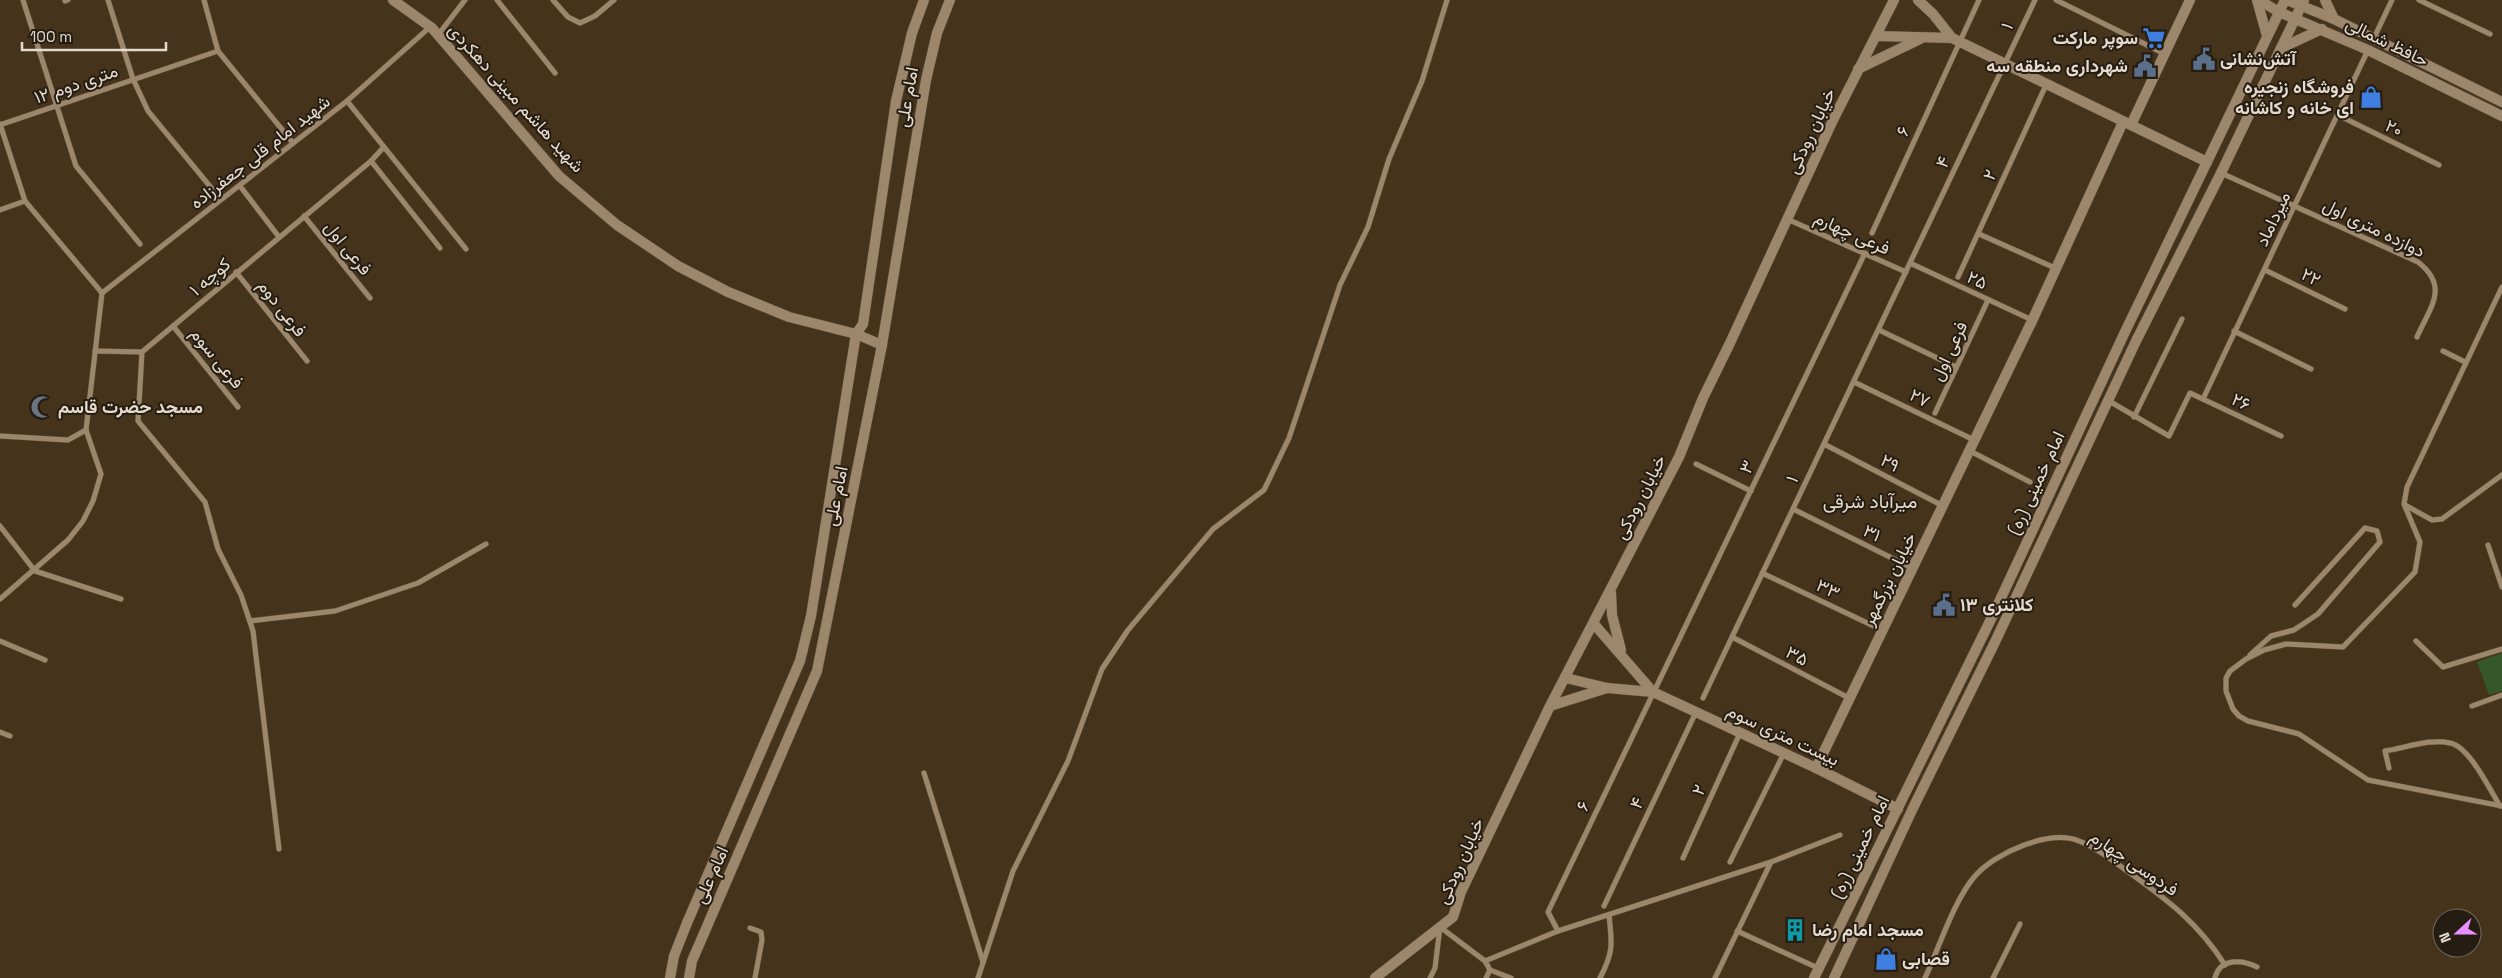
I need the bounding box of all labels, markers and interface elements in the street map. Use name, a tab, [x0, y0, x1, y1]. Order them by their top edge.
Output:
street label: حافظ شمالی	[2342, 12, 2432, 71]
street label: شهید هاشم مبینی دهکردی	[442, 18, 590, 178]
street label: ۱	[1995, 18, 2018, 33]
scale bar	[22, 20, 166, 52]
supermarket icon: سوپر مارکت	[2141, 25, 2167, 51]
place label: سوپر مارکت	[2053, 26, 2138, 50]
text: 100 m	[30, 27, 72, 46]
public building icon: آتش‌نشانی	[2191, 46, 2217, 72]
place label: آتش‌نشانی	[2220, 47, 2297, 70]
public building icon: شهرداری منطقه سه	[2132, 53, 2158, 79]
place label: شهرداری منطقه سه	[1986, 54, 2128, 77]
street label: ۱۲ متری دوم	[31, 59, 121, 109]
street label: امام علی	[890, 65, 924, 129]
place label: فروشگاه زنجیره ای خانه و کاشانه	[2235, 75, 2354, 119]
street label: خیابان رودکی	[1781, 84, 1840, 177]
shop icon: فروشگاه زنجیره ای خانه و کاشانه	[2358, 84, 2384, 110]
street label: شهید امام قلی جعفرزاده	[185, 90, 335, 214]
street label: ۲۰	[2382, 113, 2407, 142]
street label: ۶	[1890, 122, 1915, 139]
street label: ۴	[1930, 152, 1955, 171]
street label: ۲	[1977, 166, 2002, 184]
street label: میرداماد	[2250, 188, 2295, 250]
street label: دوازده متری اول	[2319, 193, 2429, 262]
street label: فرعی چهارم	[1810, 206, 1894, 260]
street label: فرعی اول	[320, 216, 377, 279]
street label: کوچه ۱	[184, 252, 236, 302]
street label: ۲۲	[2298, 262, 2325, 291]
street label: ۲۵	[1963, 265, 1991, 294]
street label: فرعی دوم	[252, 274, 312, 342]
street label: فرعی اول	[1925, 317, 1972, 384]
street label: فرعی سوم	[185, 322, 249, 394]
street label: ۲۷	[1906, 383, 1934, 412]
street label: ۲۶	[2228, 387, 2255, 416]
mosque icon: مسجد حضرت قاسم	[29, 394, 55, 420]
place label: مسجد حضرت قاسم	[58, 395, 203, 419]
street label: امام خمینی (ره)	[2001, 427, 2071, 539]
street label: ۲۹	[1877, 448, 1904, 477]
street label: خیابان رودکی	[1608, 451, 1671, 543]
street label: ۳	[1734, 456, 1759, 477]
street label: امام علی	[818, 464, 854, 528]
street label: ۱	[1780, 471, 1803, 486]
district label: میرآباد شرقی	[1823, 489, 1917, 514]
street label: ۳۱	[1860, 518, 1885, 547]
street label: خیابان بزرگمهر	[1856, 528, 1921, 630]
street label: ۳۳	[1813, 573, 1844, 604]
public building icon: کلانتری ۱۳	[1931, 592, 1957, 618]
place label: کلانتری ۱۳	[1960, 593, 2033, 616]
street label: ۳۵	[1782, 640, 1813, 671]
street label: بیست متری سوم	[1723, 698, 1843, 772]
street label: ۲	[1686, 781, 1711, 799]
street label: امام خمینی (ره)	[1825, 791, 1895, 903]
street label: ۴	[1624, 793, 1649, 812]
street label: ۶	[1570, 797, 1595, 815]
street label: خیابان رودکی	[1430, 814, 1489, 908]
street label: فردوسی چهارم	[2085, 825, 2183, 901]
street label: امام علی	[688, 842, 734, 908]
north arrow	[2432, 908, 2482, 958]
building icon: مسجد امام رضا	[1782, 917, 1808, 943]
place label: مسجد امام رضا	[1812, 918, 1924, 942]
text: N	[2435, 930, 2455, 945]
shop icon: قصابی	[1873, 946, 1899, 972]
place label: قصابی	[1902, 947, 1950, 970]

